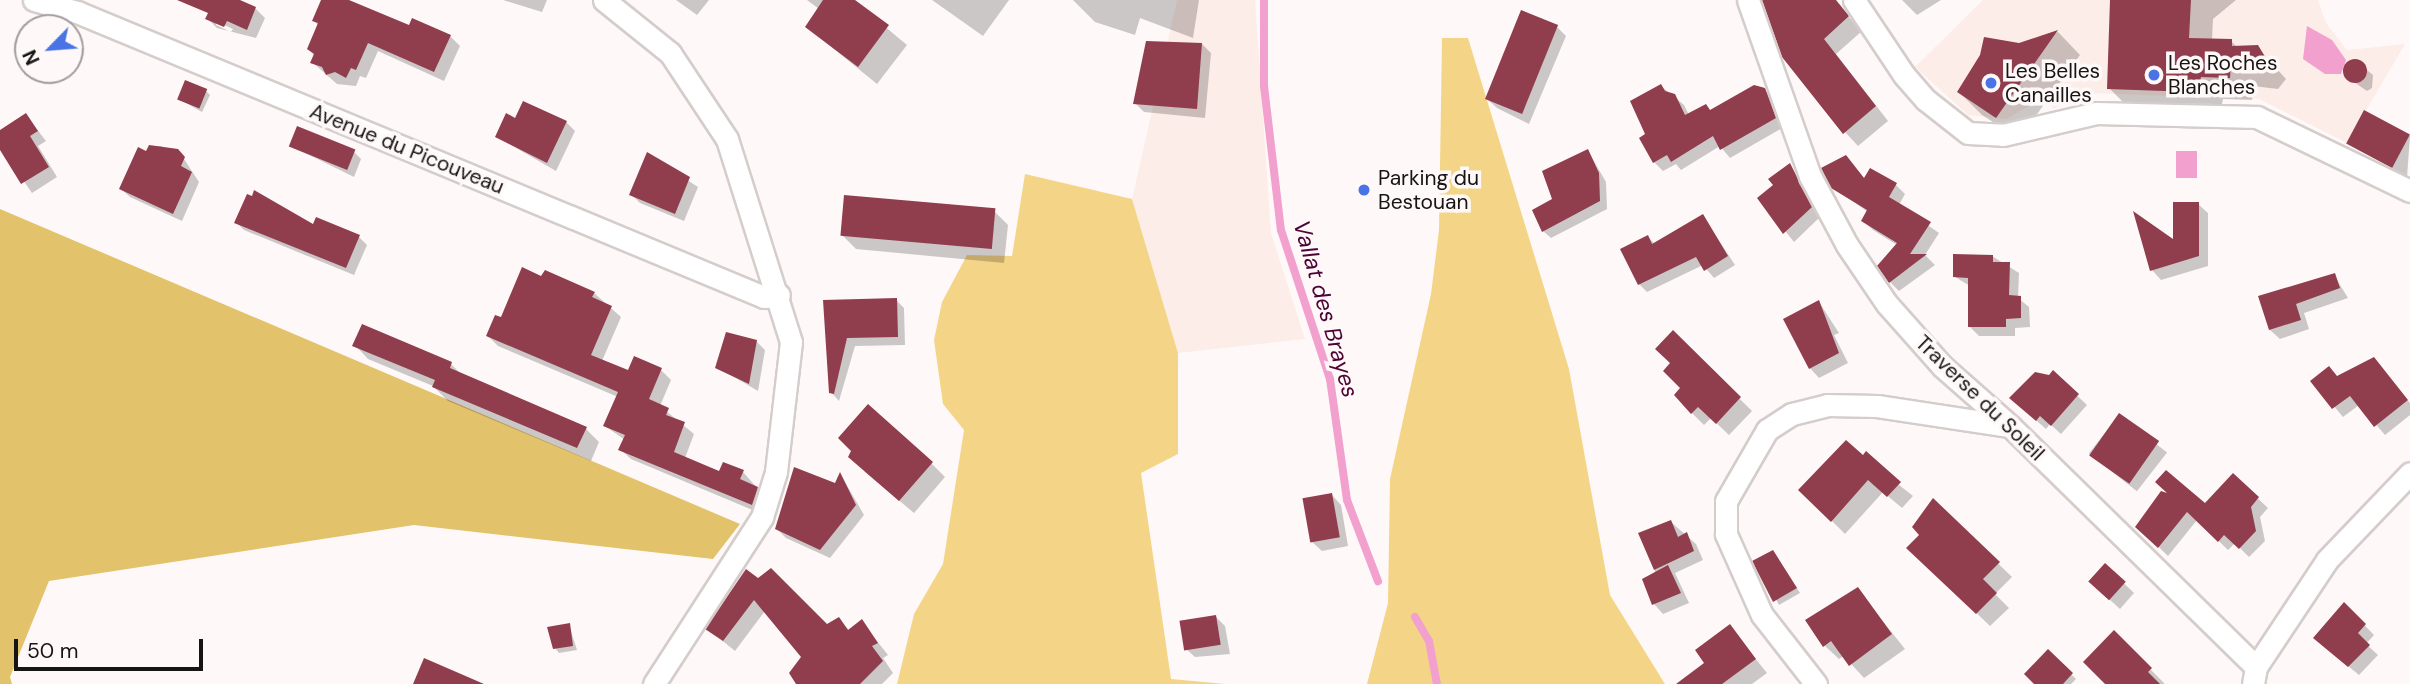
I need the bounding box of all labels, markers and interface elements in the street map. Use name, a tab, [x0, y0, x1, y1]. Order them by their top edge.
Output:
north arrow	[14, 14, 84, 84]
text: N	[17, 46, 46, 69]
place label: Les Roches Blanches	[2168, 50, 2278, 100]
place label: Les Belles Canailles	[2005, 58, 2100, 108]
marker: Les Roches Blanches	[2146, 67, 2162, 83]
marker: Les Belles Canailles	[1983, 75, 1999, 91]
street label: Avenue du Picouveau	[306, 98, 508, 200]
place label: Parking du Bestouan	[1378, 165, 1479, 215]
marker: Parking du Bestouan	[1356, 182, 1372, 198]
water label: Vallat des Brayes	[1288, 217, 1364, 401]
street label: Traverse du Soleil	[1910, 330, 2050, 466]
scale bar	[18, 624, 206, 668]
text: 50 m	[27, 637, 78, 665]

